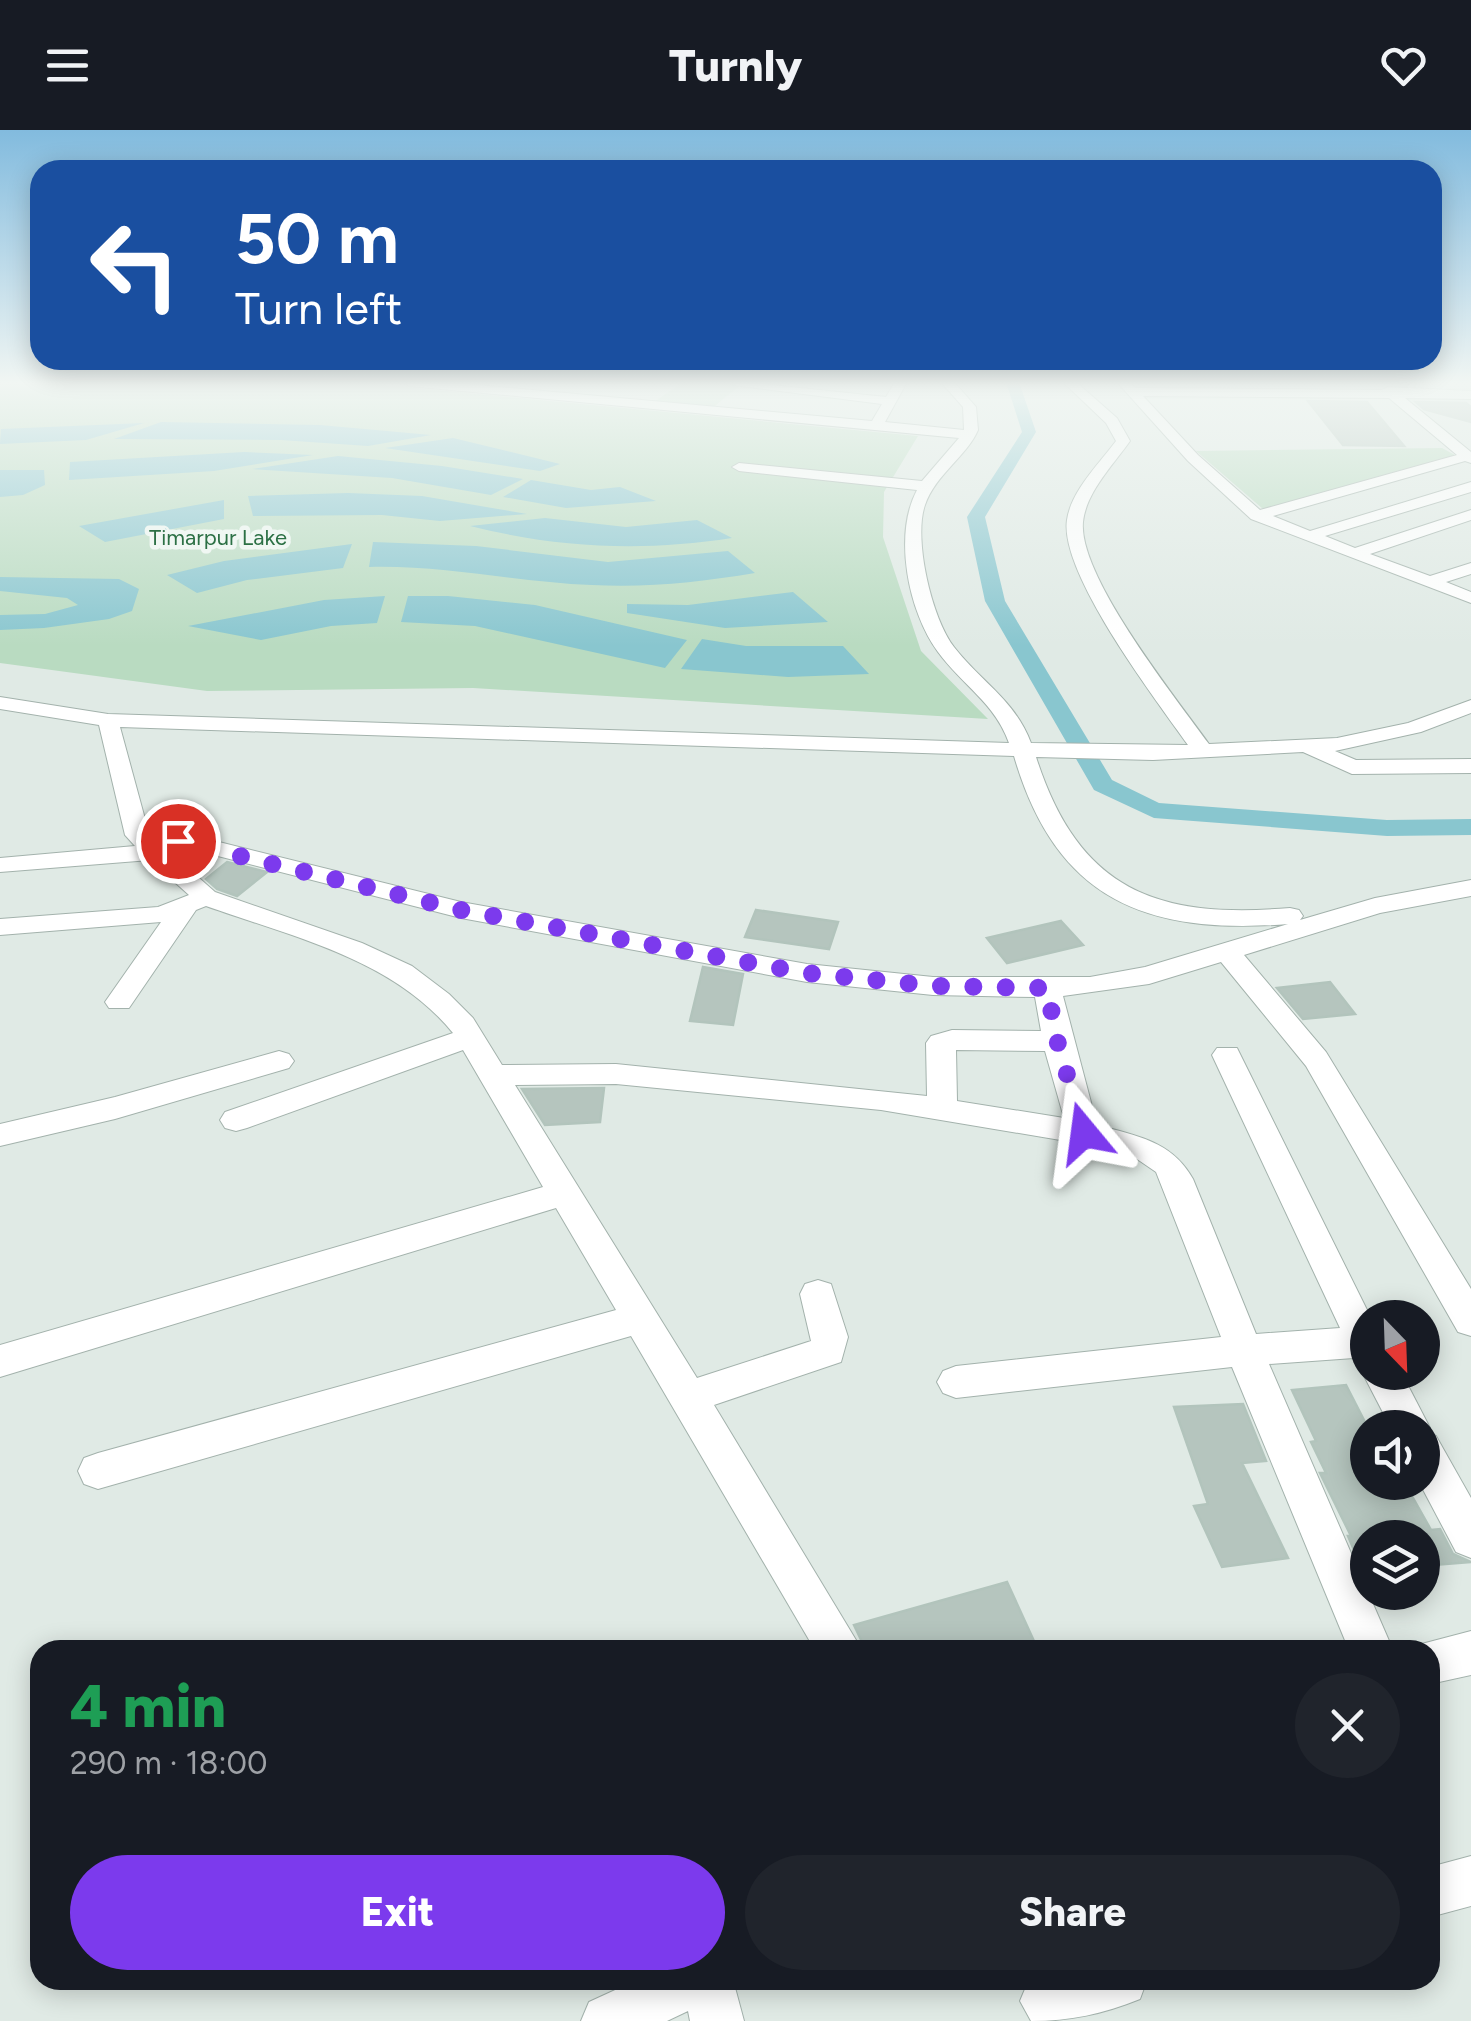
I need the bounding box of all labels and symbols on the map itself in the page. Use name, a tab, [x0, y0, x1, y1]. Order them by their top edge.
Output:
park label: Timarpur Lake	[149, 524, 287, 551]
pin	[136, 799, 221, 884]
position arrow	[1032, 1081, 1136, 1185]
north arrow	[1350, 1300, 1440, 1390]

